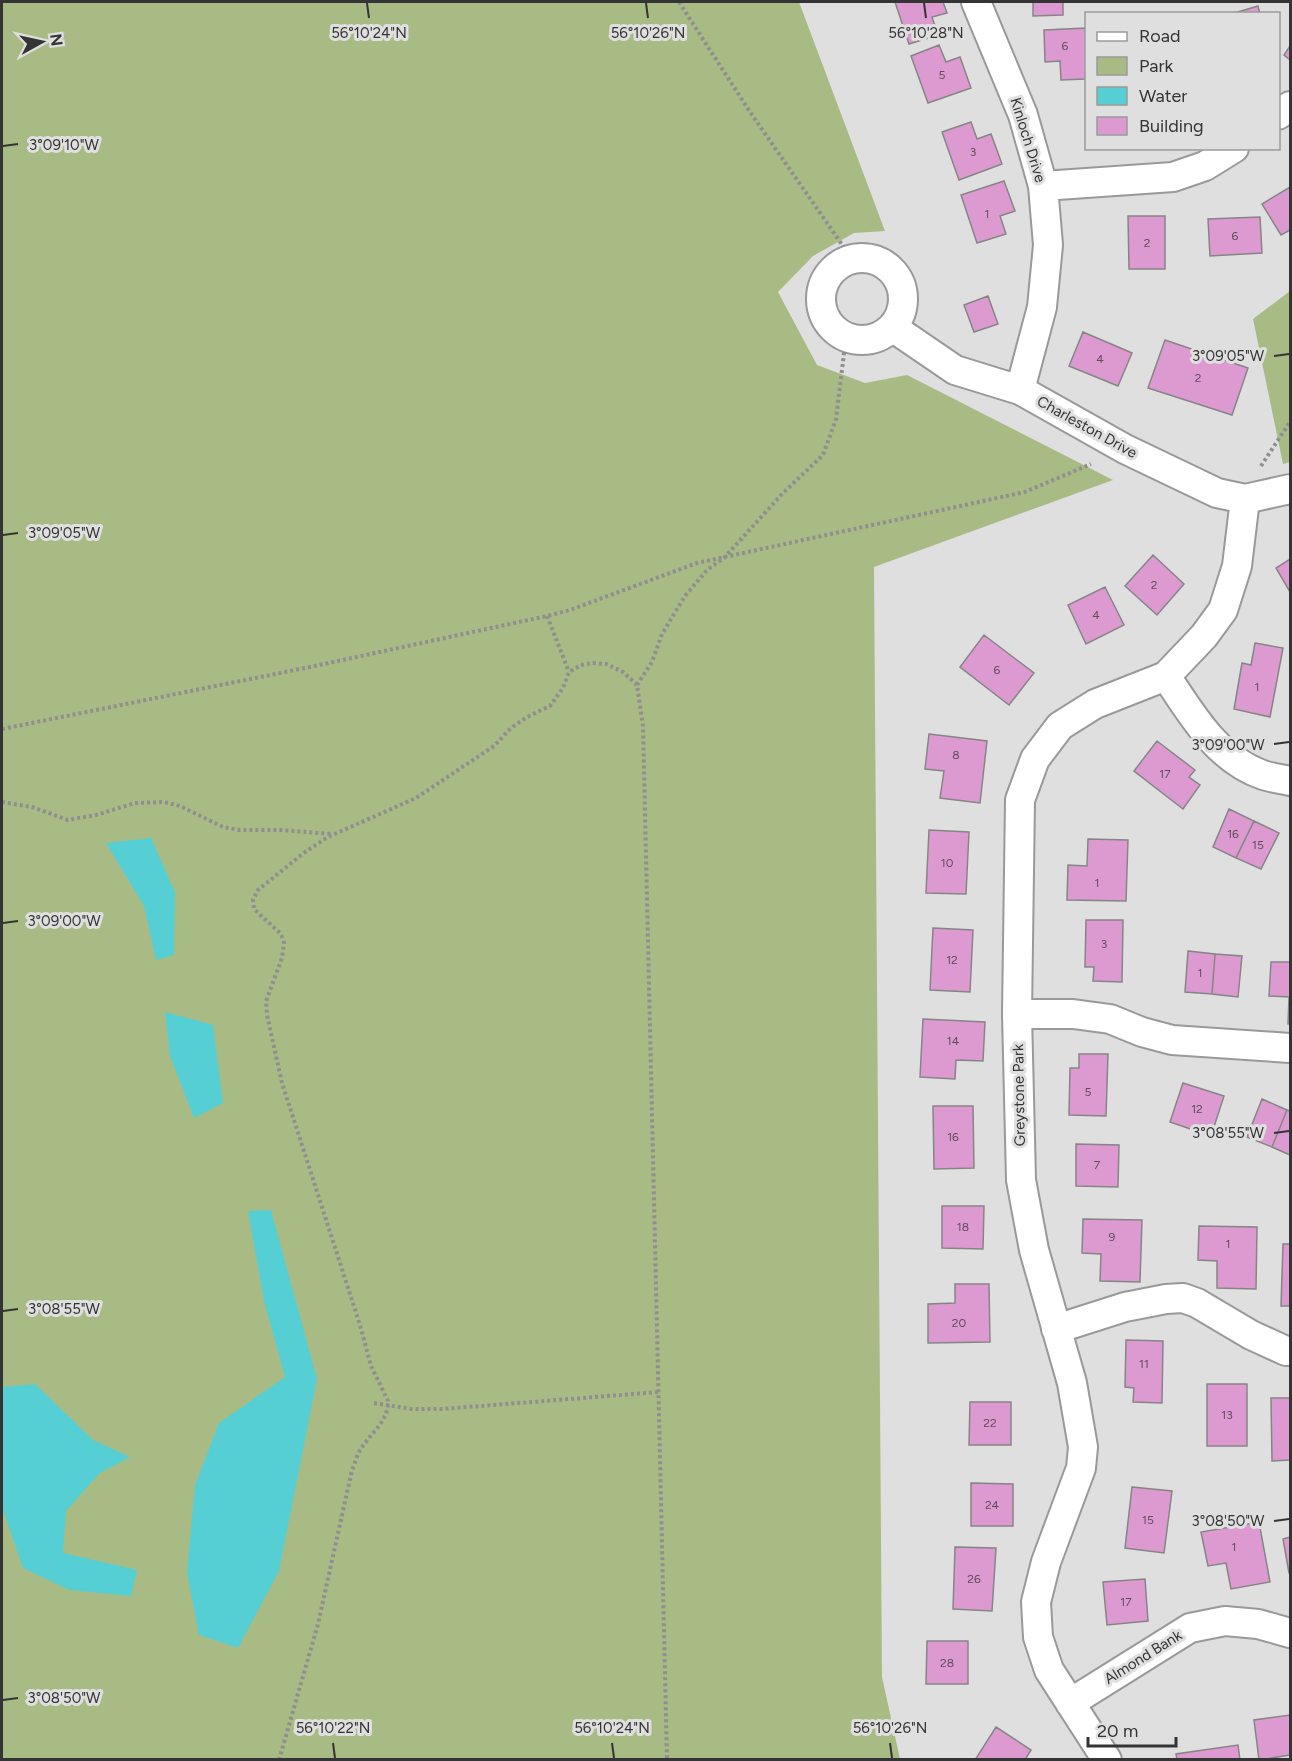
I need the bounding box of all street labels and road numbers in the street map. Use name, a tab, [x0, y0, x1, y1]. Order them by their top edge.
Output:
street label: Kinloch Drive	[1007, 95, 1049, 185]
street label: Charleston Drive	[1034, 392, 1140, 462]
street label: Greystone Park	[1009, 1043, 1029, 1146]
street label: Almond Bank	[1101, 1626, 1186, 1688]

